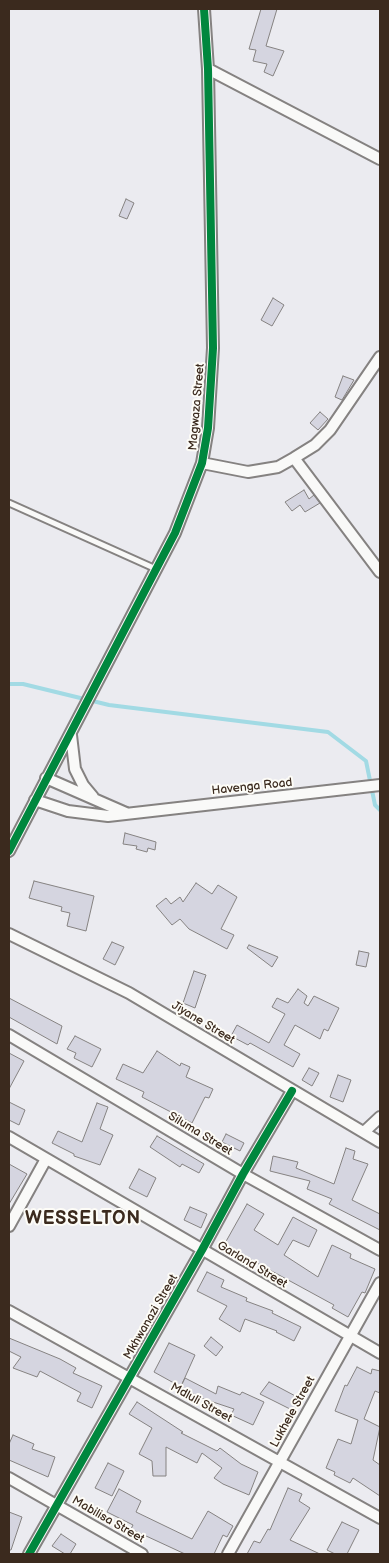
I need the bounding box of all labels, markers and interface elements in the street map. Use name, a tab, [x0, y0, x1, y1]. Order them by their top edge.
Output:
street label: Magwaza Street	[186, 363, 208, 451]
street label: Havenga Road	[211, 776, 293, 798]
street label: Jiyane Street	[169, 998, 237, 1048]
street label: Siluma Street	[165, 1109, 235, 1159]
district label: WESSELTON	[24, 1208, 142, 1230]
street label: Garland Street	[214, 1238, 290, 1292]
street label: Mkhwanazi Street	[121, 1272, 181, 1362]
street label: Lukhele Street	[268, 1374, 318, 1450]
street label: Mdluli Street	[168, 1380, 234, 1426]
street label: Mabilisa Street	[69, 1493, 147, 1547]

